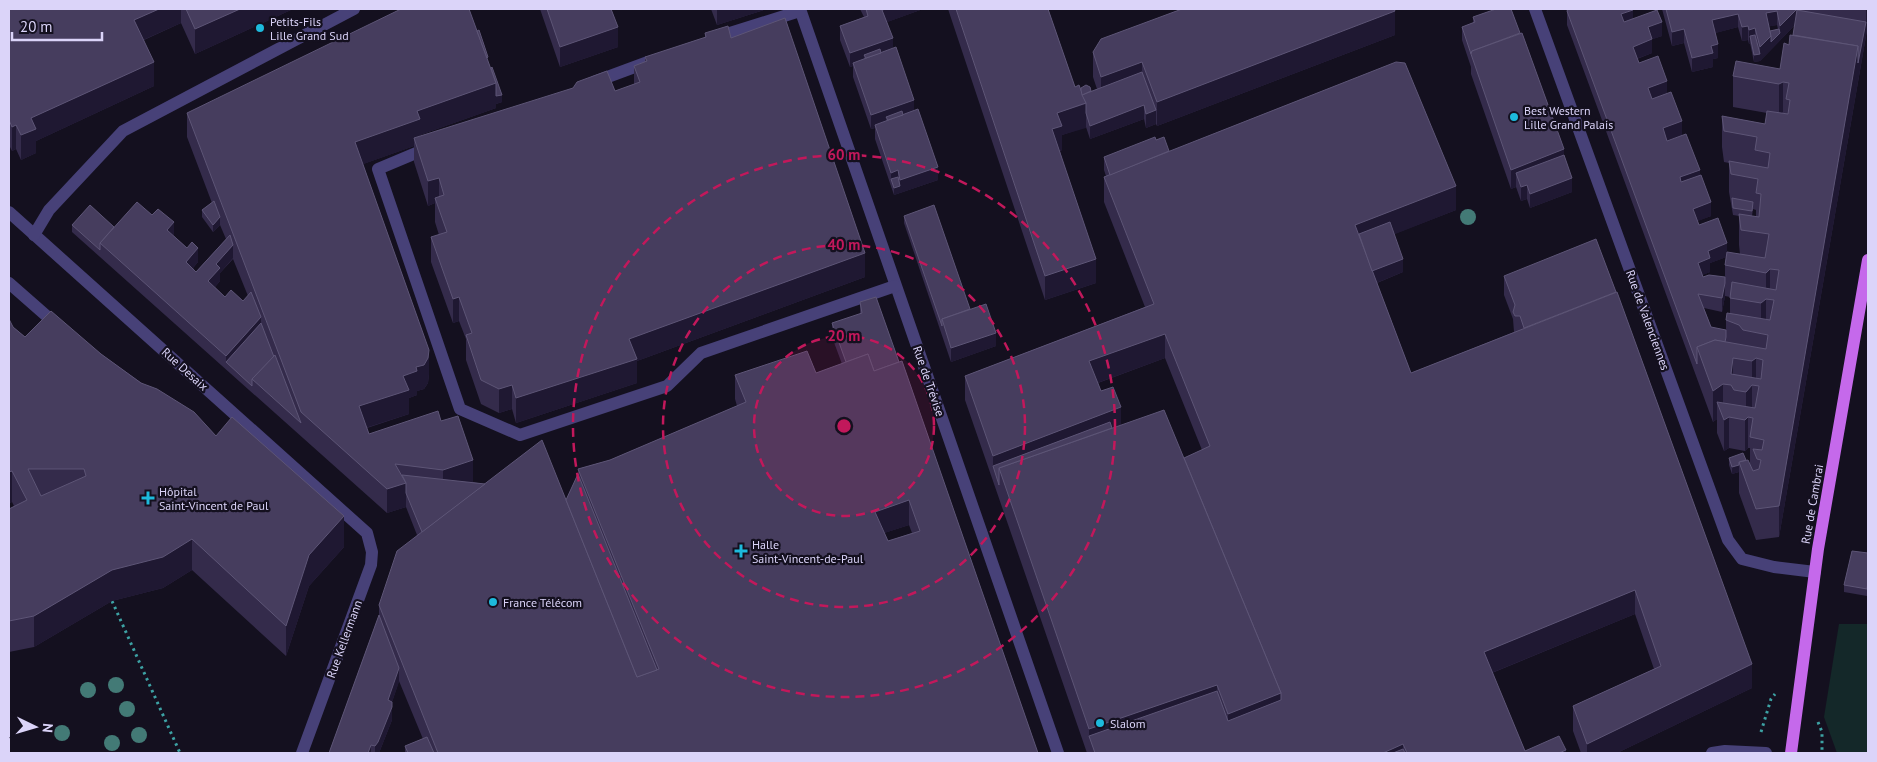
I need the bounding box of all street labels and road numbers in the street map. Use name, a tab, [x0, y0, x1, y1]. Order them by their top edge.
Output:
street label: Rue de Valenciennes	[1623, 268, 1673, 372]
street label: Rue Desaix	[159, 344, 211, 394]
street label: Rue de Trévise	[910, 344, 948, 418]
street label: Rue de Cambrai	[1798, 463, 1826, 545]
street label: Rue Kellermann	[323, 598, 365, 680]

